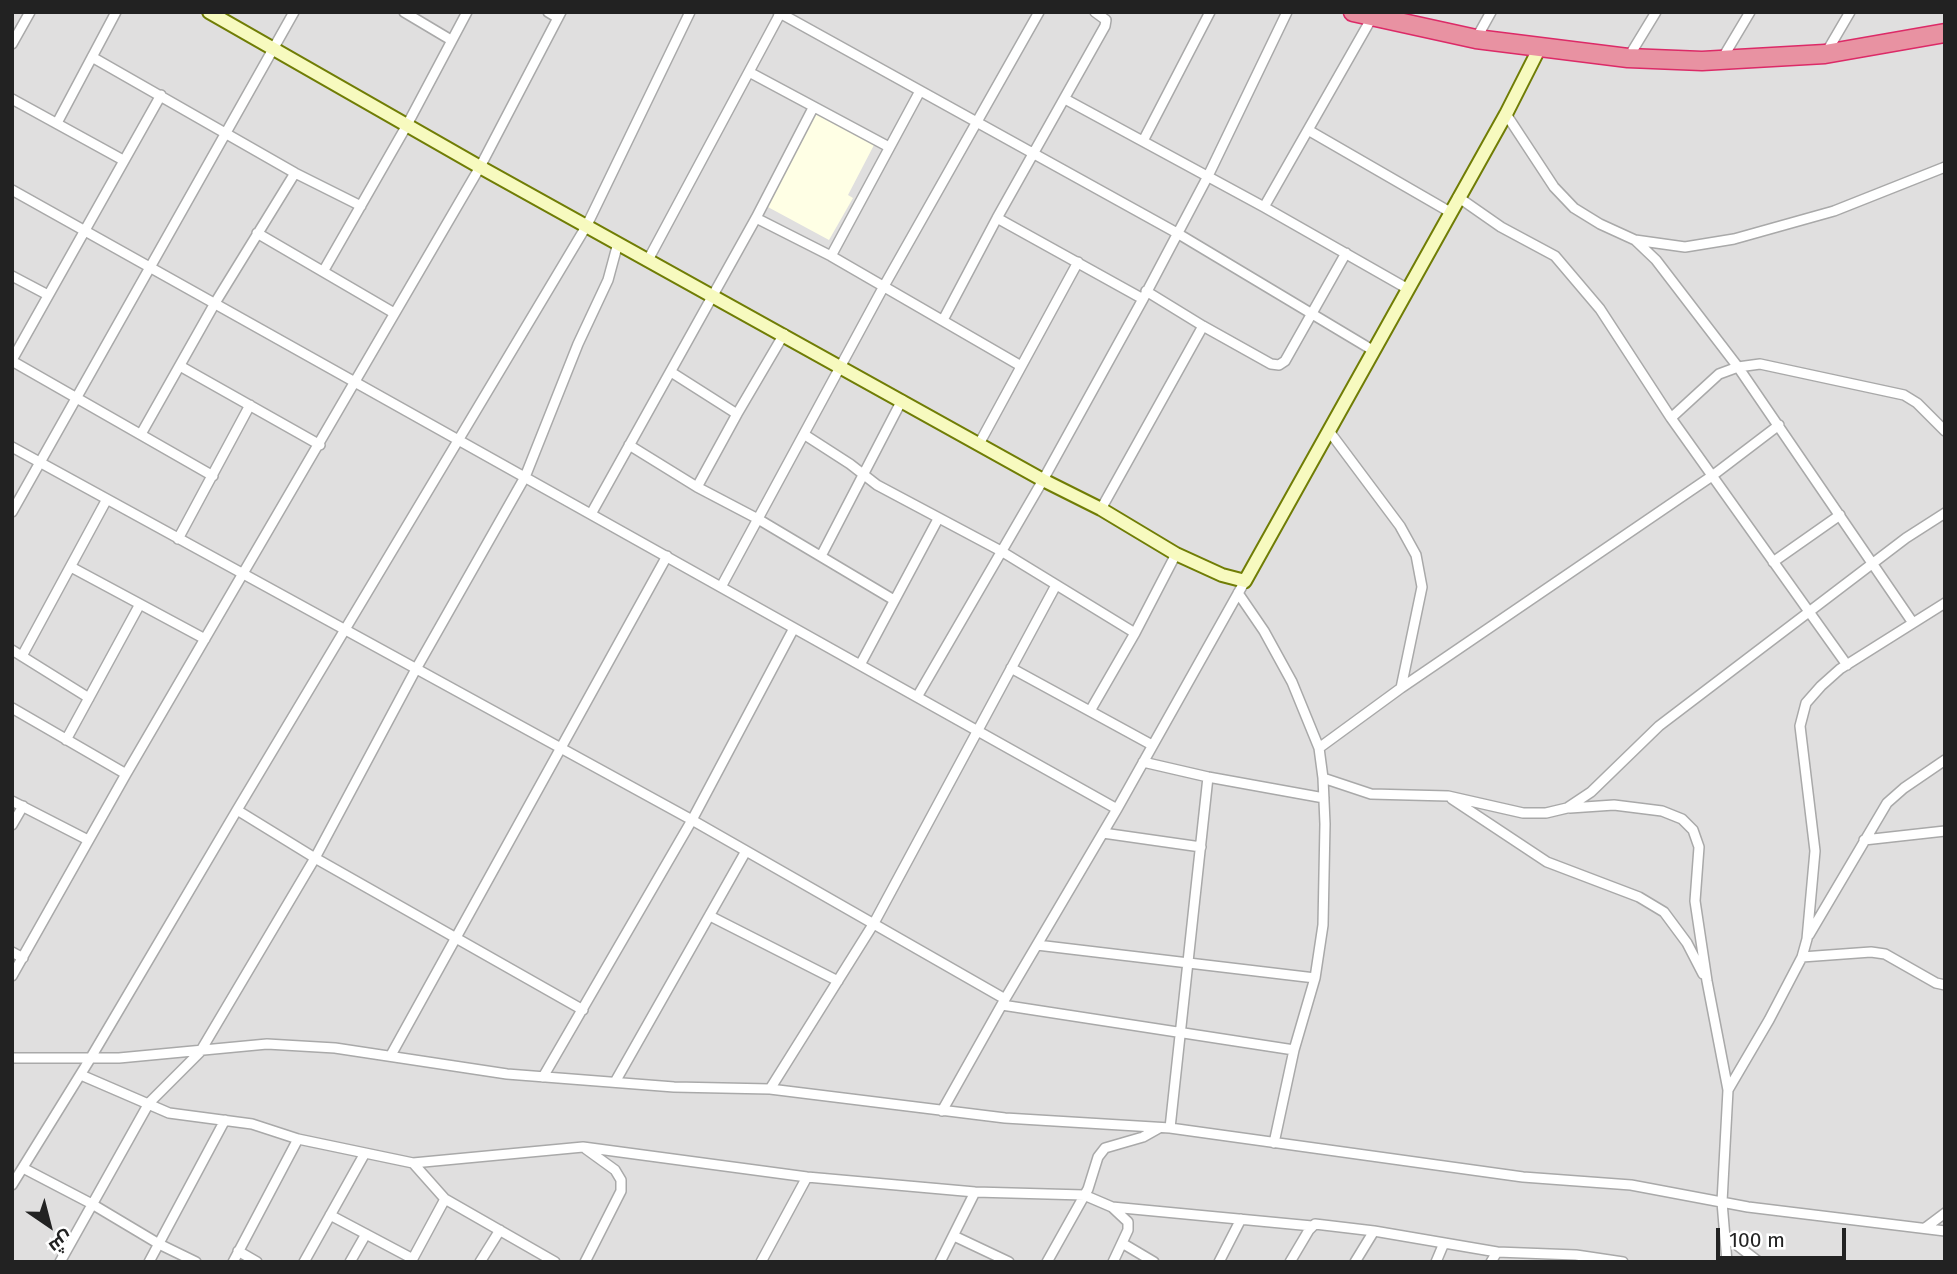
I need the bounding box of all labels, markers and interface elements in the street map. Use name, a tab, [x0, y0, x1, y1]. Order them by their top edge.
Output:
north arrow	[14, 1190, 84, 1260]
scale bar	[1719, 1214, 1848, 1258]
text: ش	[45, 1226, 78, 1259]
text: 100 m	[1729, 1227, 1785, 1253]

